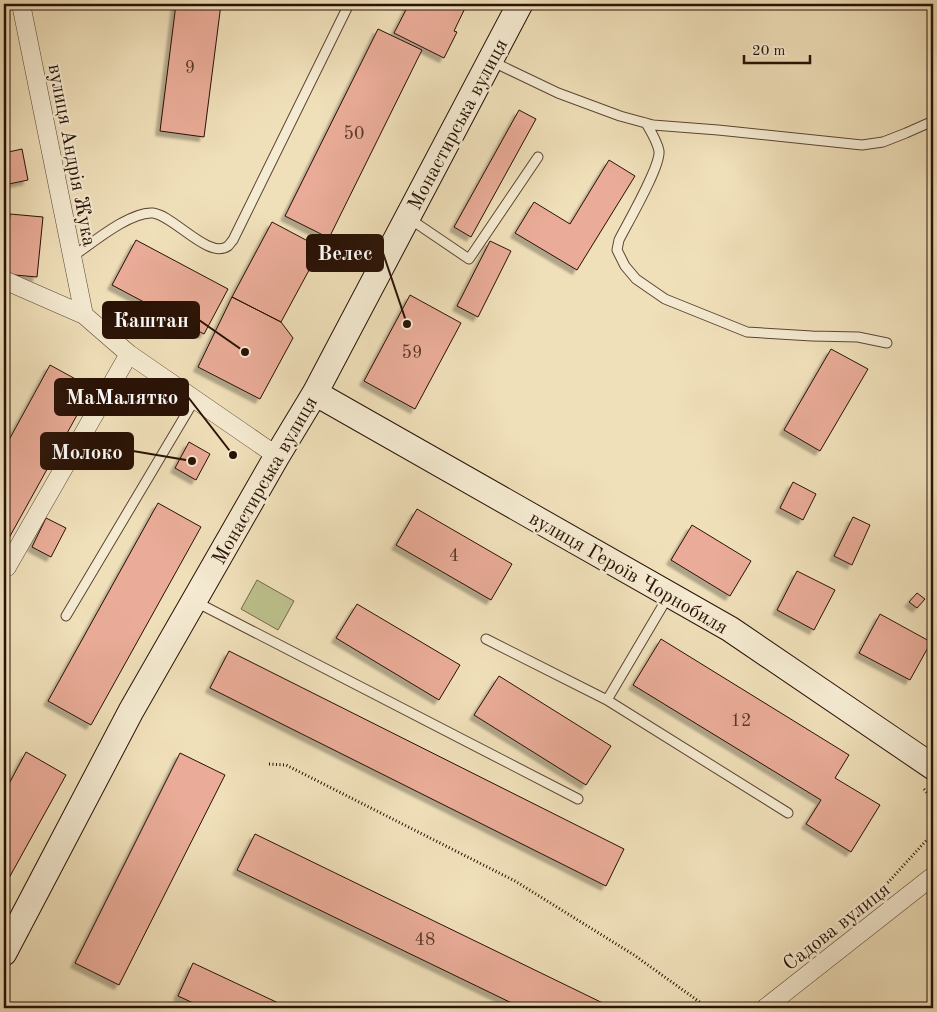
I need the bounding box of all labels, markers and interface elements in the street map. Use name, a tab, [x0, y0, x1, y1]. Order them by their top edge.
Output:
scale bar	[744, 32, 811, 64]
street label: Монастирська вулиця	[405, 36, 512, 214]
text: 20 m	[752, 44, 786, 59]
house number: 9	[185, 59, 195, 77]
street label: вулиця Андрія Жука	[44, 62, 99, 248]
house number: 50	[344, 125, 364, 143]
callout: Велес	[307, 235, 383, 271]
text: Велес	[317, 244, 373, 265]
callout: Каштан	[103, 302, 199, 338]
text: Каштан	[113, 311, 189, 332]
house number: 59	[402, 344, 422, 362]
callout: МаМалятко	[55, 379, 188, 415]
text: МаМалятко	[66, 388, 178, 409]
street label: Монастирська вулиця	[209, 393, 322, 569]
callout: Молоко	[41, 433, 133, 469]
text: Молоко	[51, 443, 123, 464]
street label: вулиця Героїв Чорнобиля	[525, 509, 731, 639]
house number: 4	[449, 547, 459, 565]
house number: 12	[731, 712, 751, 730]
street label: Садова вулиця	[780, 880, 894, 975]
house number: 48	[415, 931, 435, 949]

